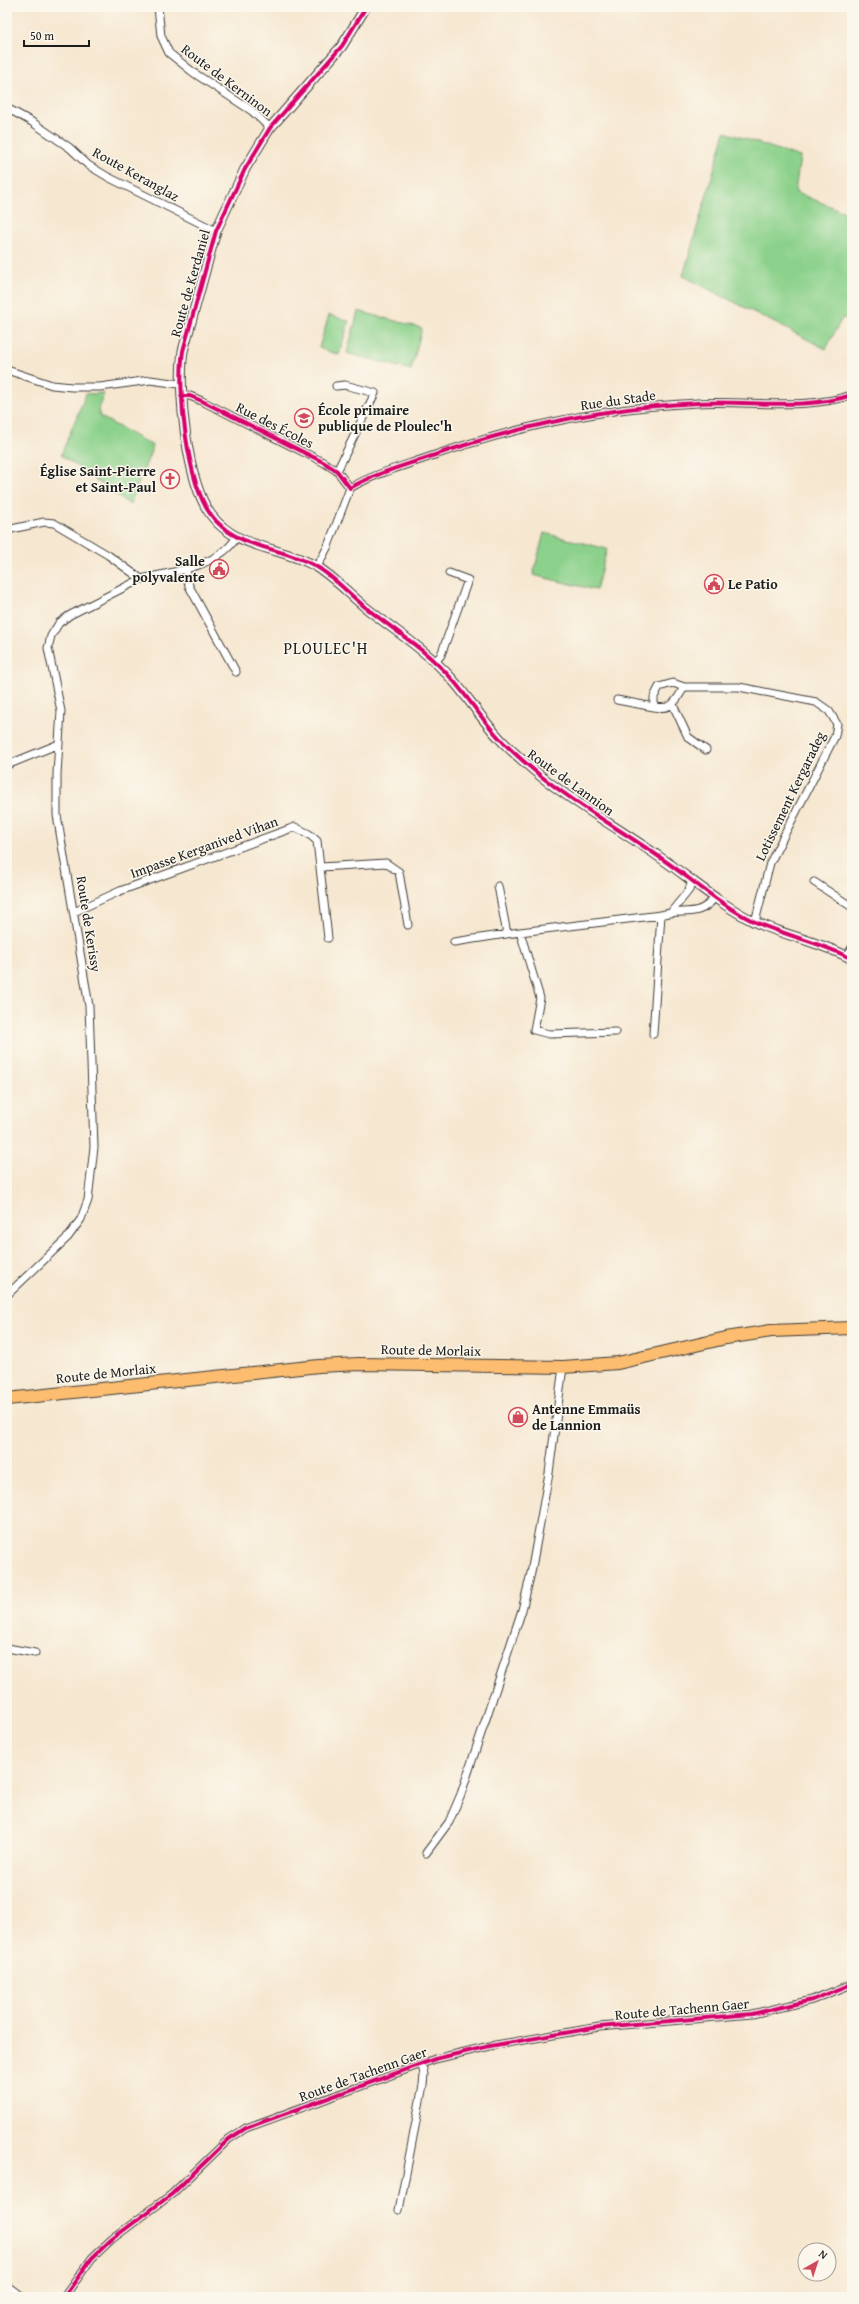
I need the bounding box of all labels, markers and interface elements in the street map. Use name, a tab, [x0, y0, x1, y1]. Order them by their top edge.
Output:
scale bar	[24, 22, 89, 48]
text: 50 m	[30, 27, 54, 44]
street label: Route de Kerninon	[177, 39, 277, 121]
street label: Route Keranglaz	[89, 142, 183, 206]
street label: Route de Kerdaniel	[165, 227, 215, 339]
street label: Rue du Stade	[579, 385, 657, 415]
street label: Rue des Écoles	[233, 397, 317, 453]
place label: École primaire publique de Ploulec'h	[318, 400, 453, 436]
school or university icon: École primaire publique de Ploulec'h	[293, 407, 315, 429]
place label: Église Saint-Pierre et Saint-Paul	[40, 461, 157, 497]
church icon: Église Saint-Pierre et Saint-Paul	[159, 468, 181, 490]
place label: Salle polyvalente	[132, 551, 205, 587]
public building icon: Salle polyvalente	[208, 558, 230, 580]
public building icon: Le Patio	[703, 573, 725, 595]
place label: Le Patio	[728, 574, 778, 594]
district label: PLOULEC'H	[284, 636, 368, 660]
street label: Lotissement Kergaradeg	[750, 728, 830, 864]
street label: Route de Lannion	[524, 744, 618, 820]
street label: Impasse Kerganived Vihan	[127, 811, 281, 883]
street label: Route de Kerissy	[72, 874, 106, 974]
street label: Route de Morlaix	[381, 1339, 482, 1361]
street label: Route de Morlaix	[55, 1358, 158, 1388]
place label: Antenne Emmaüs de Lannion	[532, 1399, 641, 1435]
shop icon: Antenne Emmaüs de Lannion	[507, 1406, 529, 1428]
street label: Route de Tachenn Gaer	[614, 1993, 750, 2025]
street label: Route de Tachenn Gaer	[296, 2041, 430, 2106]
north arrow	[797, 2242, 837, 2282]
text: N	[815, 2246, 832, 2263]

